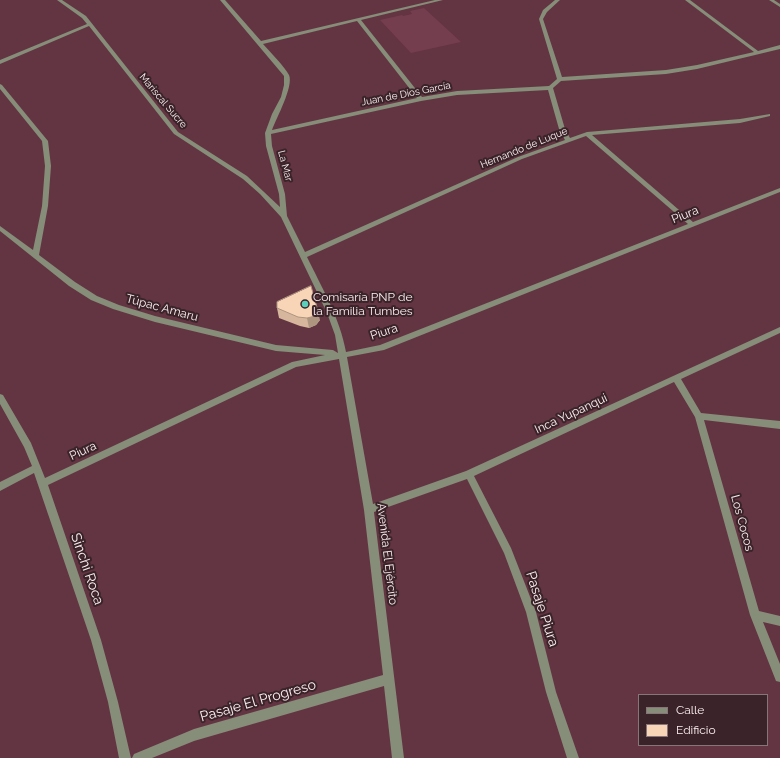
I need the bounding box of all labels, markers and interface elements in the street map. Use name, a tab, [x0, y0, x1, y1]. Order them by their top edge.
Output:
street label: Mariscal Sucre	[137, 71, 189, 131]
street label: Juan de Dios García	[360, 79, 452, 109]
street label: Hernando de Luque	[479, 125, 569, 171]
street label: La Mar	[275, 149, 295, 183]
street label: Piura	[669, 203, 701, 227]
place label: Comisaría PNP de la Familia Tumbes	[313, 290, 413, 318]
street label: Túpac Amaru	[124, 291, 200, 325]
marker: Comisaría PNP de la Familia Tumbes	[300, 299, 310, 309]
street label: Piura	[368, 321, 400, 343]
street label: Inca Yupanqui	[532, 391, 610, 437]
street label: Piura	[67, 439, 99, 463]
street label: Los Cocos	[728, 493, 756, 553]
street label: Avenida El Ejército	[374, 502, 400, 606]
street label: Sinchi Roca	[67, 531, 107, 607]
street label: Pasaje Piura	[522, 569, 562, 649]
street label: Pasaje El Progreso	[198, 676, 318, 726]
legend	[638, 694, 768, 746]
text: Calle	[676, 703, 704, 717]
text: Edificio	[676, 723, 716, 737]

